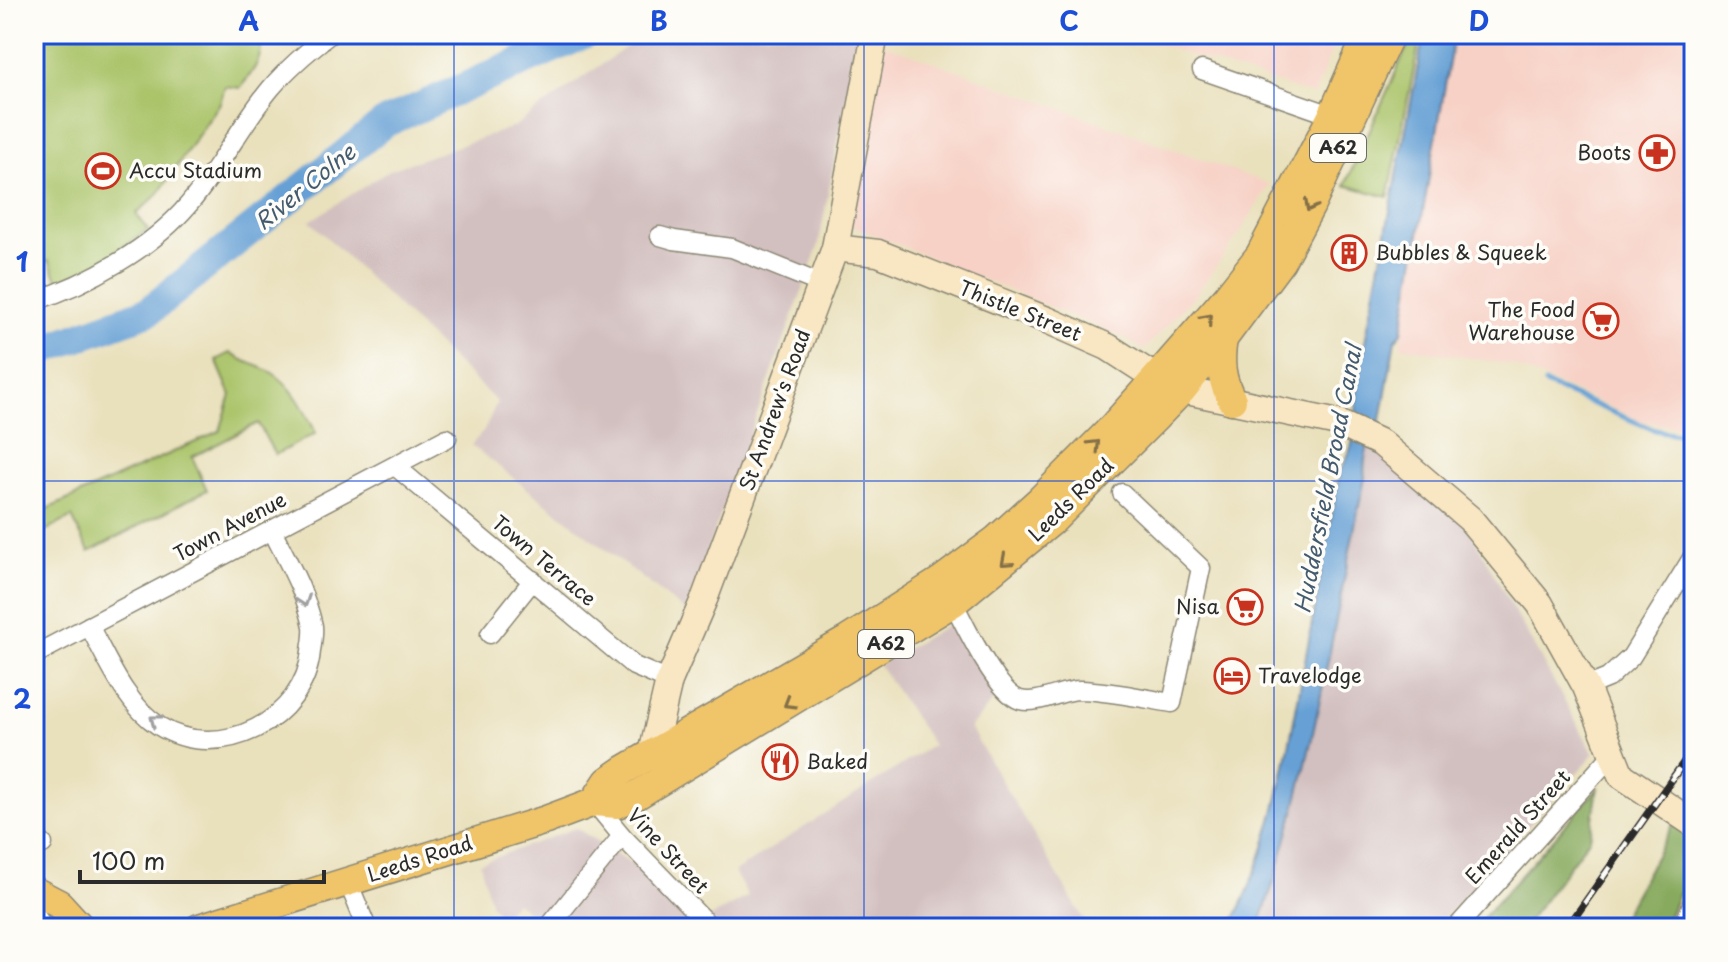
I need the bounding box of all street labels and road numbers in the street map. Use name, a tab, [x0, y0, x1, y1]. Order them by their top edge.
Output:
road number: A62	[1310, 134, 1366, 162]
street label: Thistle Street	[955, 272, 1086, 348]
street label: St Andrew's Road	[731, 325, 817, 495]
street label: Leeds Road	[1021, 451, 1120, 548]
street label: Town Avenue	[168, 484, 291, 568]
street label: Town Terrace	[486, 508, 603, 613]
road number: A62	[858, 630, 914, 658]
street label: Emerald Street	[1458, 762, 1577, 890]
street label: Vine Street	[621, 801, 717, 900]
street label: Leeds Road	[363, 827, 476, 889]

